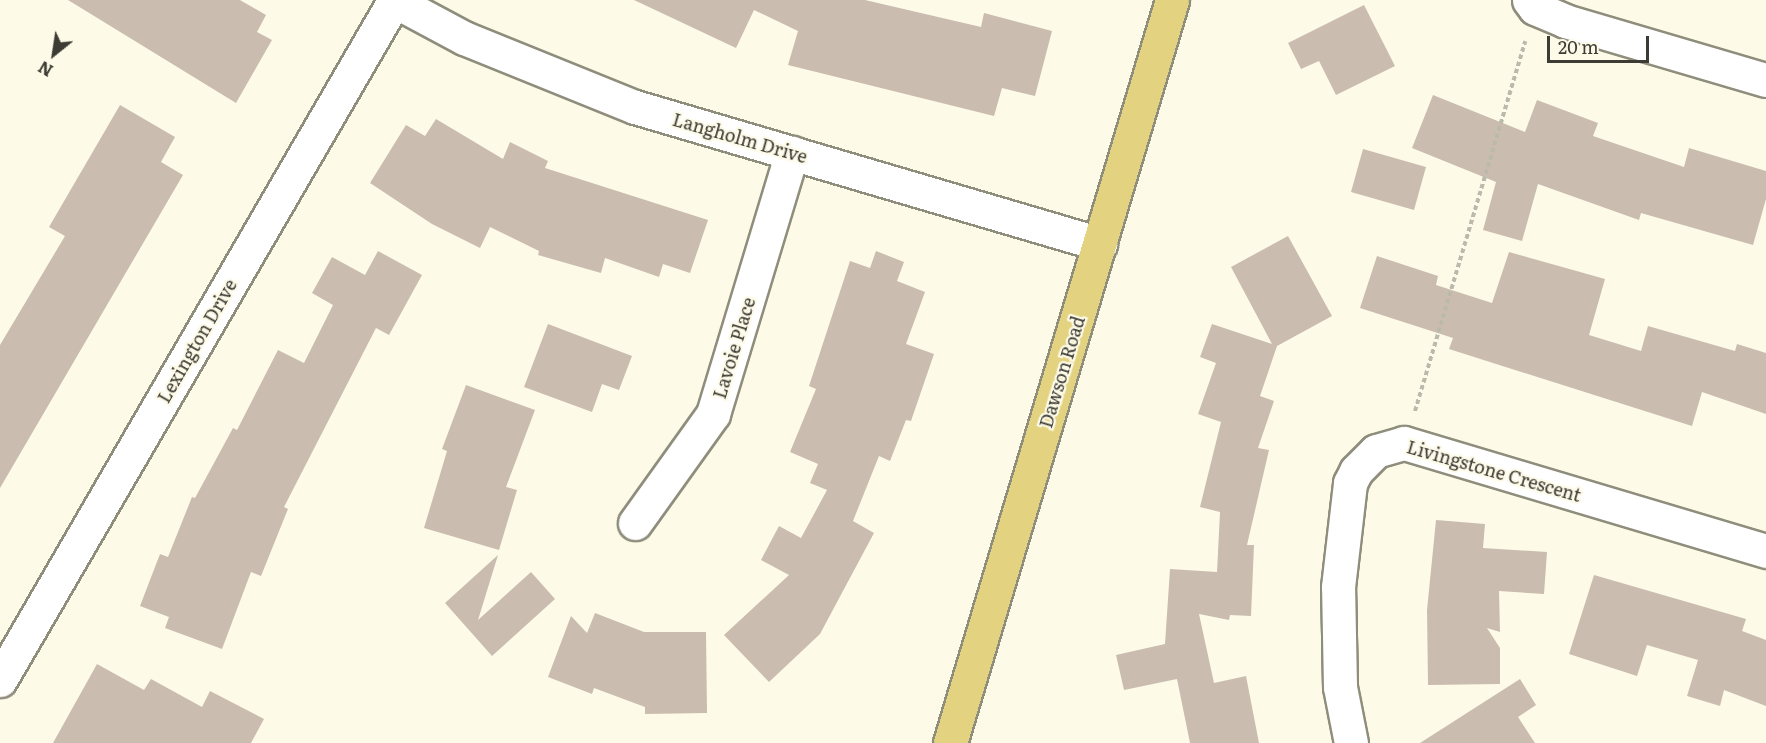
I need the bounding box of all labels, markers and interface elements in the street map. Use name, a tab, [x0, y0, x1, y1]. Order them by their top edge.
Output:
north arrow	[24, 24, 84, 84]
scale bar	[1550, 24, 1652, 62]
text: 20 m	[1558, 33, 1599, 60]
text: N	[33, 56, 57, 83]
street label: Langholm Drive	[670, 108, 810, 168]
street label: Lexington Drive	[153, 275, 241, 407]
street label: Lavoie Place	[708, 295, 760, 401]
street label: Dawson Road	[1035, 313, 1089, 431]
street label: Livingstone Crescent	[1404, 436, 1584, 506]

